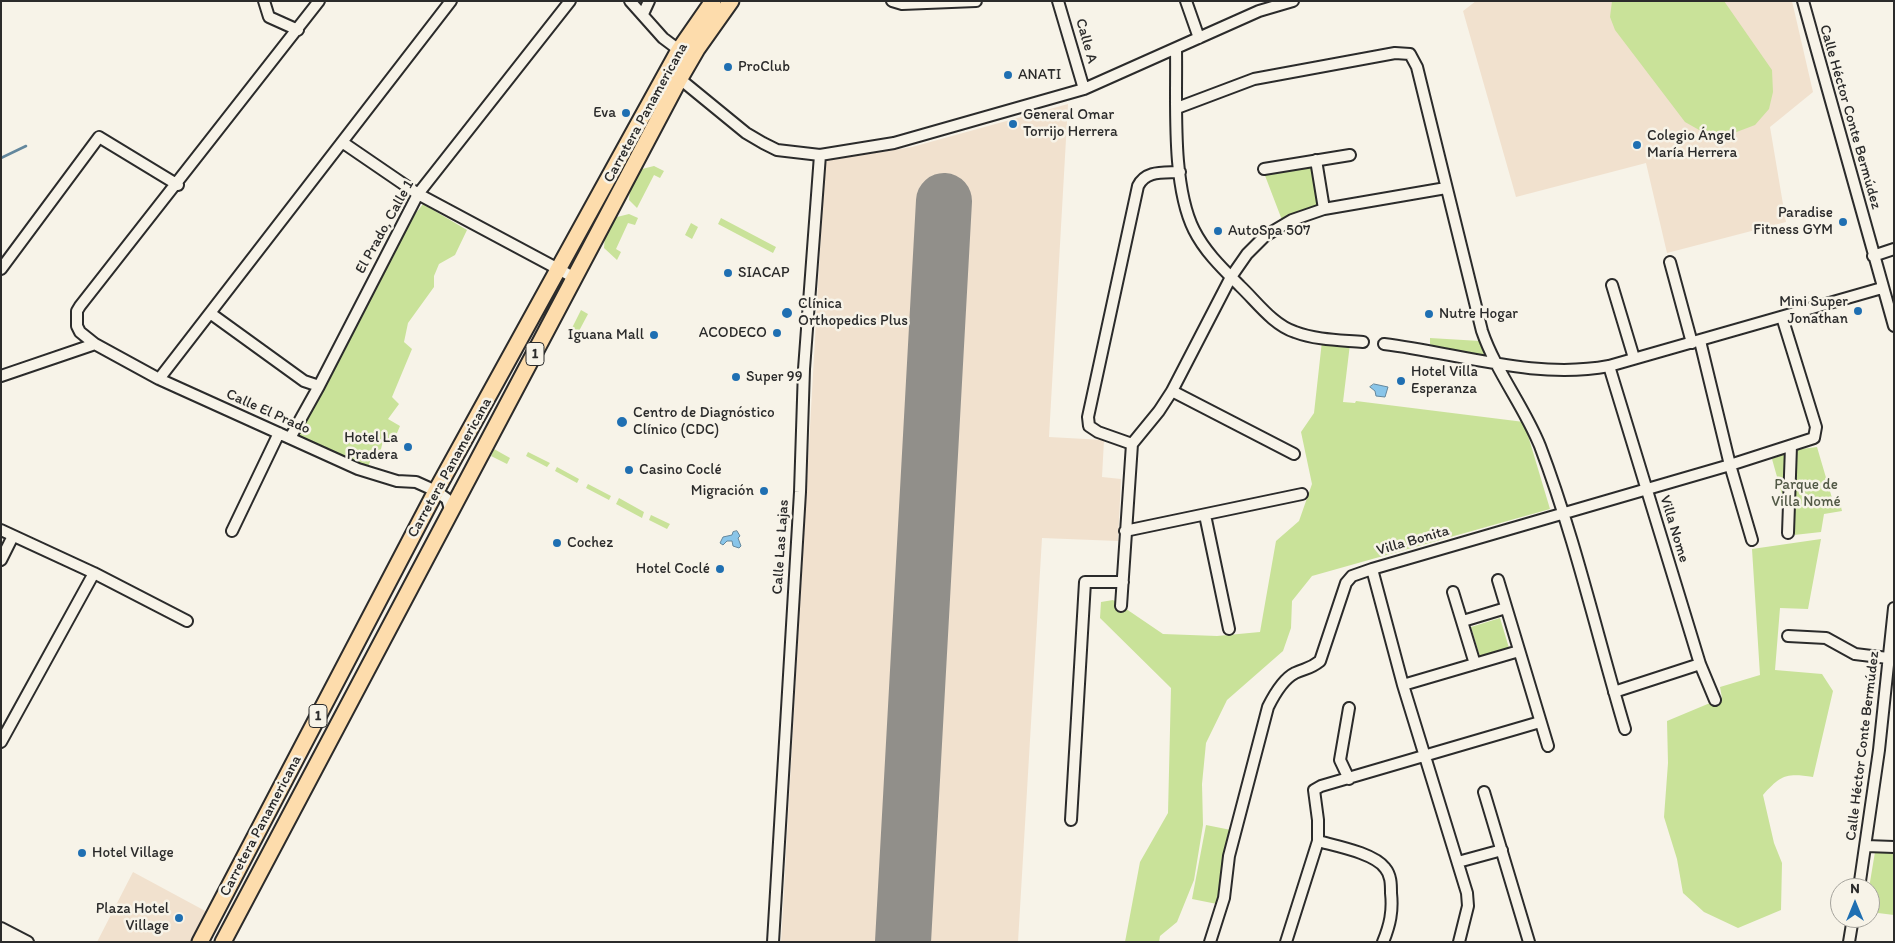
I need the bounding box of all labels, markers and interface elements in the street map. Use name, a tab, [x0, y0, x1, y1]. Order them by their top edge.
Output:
street label: Calle A	[1071, 16, 1101, 66]
street label: Calle Héctor Conte Bermúdez	[1815, 23, 1885, 211]
street label: Carretera Panamericana	[600, 40, 692, 186]
place label: ProClub	[738, 58, 790, 76]
marker: ProClub	[722, 61, 734, 73]
place label: ANATI	[1018, 66, 1061, 84]
marker: ANATI	[1002, 69, 1014, 81]
place label: Eva	[593, 104, 616, 122]
place label: General Omar Torrijo Herrera	[1023, 106, 1118, 141]
marker: Eva	[620, 107, 632, 119]
marker: General Omar Torrijo Herrera	[1007, 118, 1019, 130]
place label: Colegio Ángel María Herrera	[1647, 127, 1737, 162]
marker: Colegio Ángel María Herrera	[1631, 139, 1643, 151]
street label: El Prado, Calle 1	[352, 177, 418, 277]
place label: Paradise Fitness GYM	[1753, 204, 1833, 239]
marker: Paradise Fitness GYM	[1837, 216, 1849, 228]
place label: AutoSpa 507	[1228, 222, 1311, 240]
marker: AutoSpa 507	[1212, 225, 1224, 237]
place label: SIACAP	[738, 264, 790, 282]
marker: SIACAP	[722, 267, 734, 279]
place label: Mini Super Jonathan	[1779, 293, 1848, 328]
place label: Clínica Orthopedics Plus	[798, 295, 908, 330]
place label: Nutre Hogar	[1439, 305, 1518, 323]
marker: Mini Super Jonathan	[1852, 305, 1864, 317]
marker: Clínica Orthopedics Plus	[780, 306, 794, 320]
marker: Nutre Hogar	[1423, 308, 1435, 320]
place label: ACODECO	[699, 324, 767, 342]
place label: Iguana Mall	[568, 326, 644, 344]
marker: ACODECO	[771, 327, 783, 339]
marker: Iguana Mall	[648, 329, 660, 341]
road number: 1	[526, 342, 544, 366]
place label: Hotel Villa Esperanza	[1411, 363, 1478, 398]
place label: Super 99	[746, 368, 803, 386]
marker: Super 99	[730, 371, 742, 383]
marker: Hotel Villa Esperanza	[1395, 375, 1407, 387]
street label: Calle El Prado	[223, 385, 313, 439]
street label: Carretera Panamericana	[404, 395, 496, 541]
place label: Centro de Diagnóstico Clínico (CDC)	[633, 404, 775, 439]
marker: Centro de Diagnóstico Clínico (CDC)	[615, 415, 629, 429]
place label: Hotel La Pradera	[344, 429, 398, 464]
marker: Hotel La Pradera	[402, 441, 414, 453]
place label: Casino Coclé	[639, 461, 722, 479]
marker: Casino Coclé	[623, 464, 635, 476]
park label: Parque de Villa Nomé	[1771, 476, 1841, 511]
place label: Migración	[691, 482, 754, 500]
marker: Migración	[758, 485, 770, 497]
street label: Villa Nome	[1655, 493, 1693, 565]
street label: Calle Las Lajas	[769, 499, 793, 595]
street label: Villa Bonita	[1374, 522, 1452, 560]
place label: Cochez	[567, 534, 613, 552]
marker: Cochez	[551, 537, 563, 549]
place label: Hotel Coclé	[636, 560, 710, 578]
marker: Hotel Coclé	[714, 563, 726, 575]
street label: Calle Héctor Conte Bermúdez	[1842, 650, 1884, 842]
road number: 1	[309, 704, 327, 728]
street label: Carretera Panamericana	[216, 752, 306, 900]
place label: Hotel Village	[92, 844, 174, 862]
marker: Hotel Village	[76, 847, 88, 859]
north arrow	[1830, 878, 1880, 928]
text: N	[1850, 880, 1860, 897]
place label: Plaza Hotel Village	[96, 900, 169, 935]
marker: Plaza Hotel Village	[173, 912, 185, 924]

